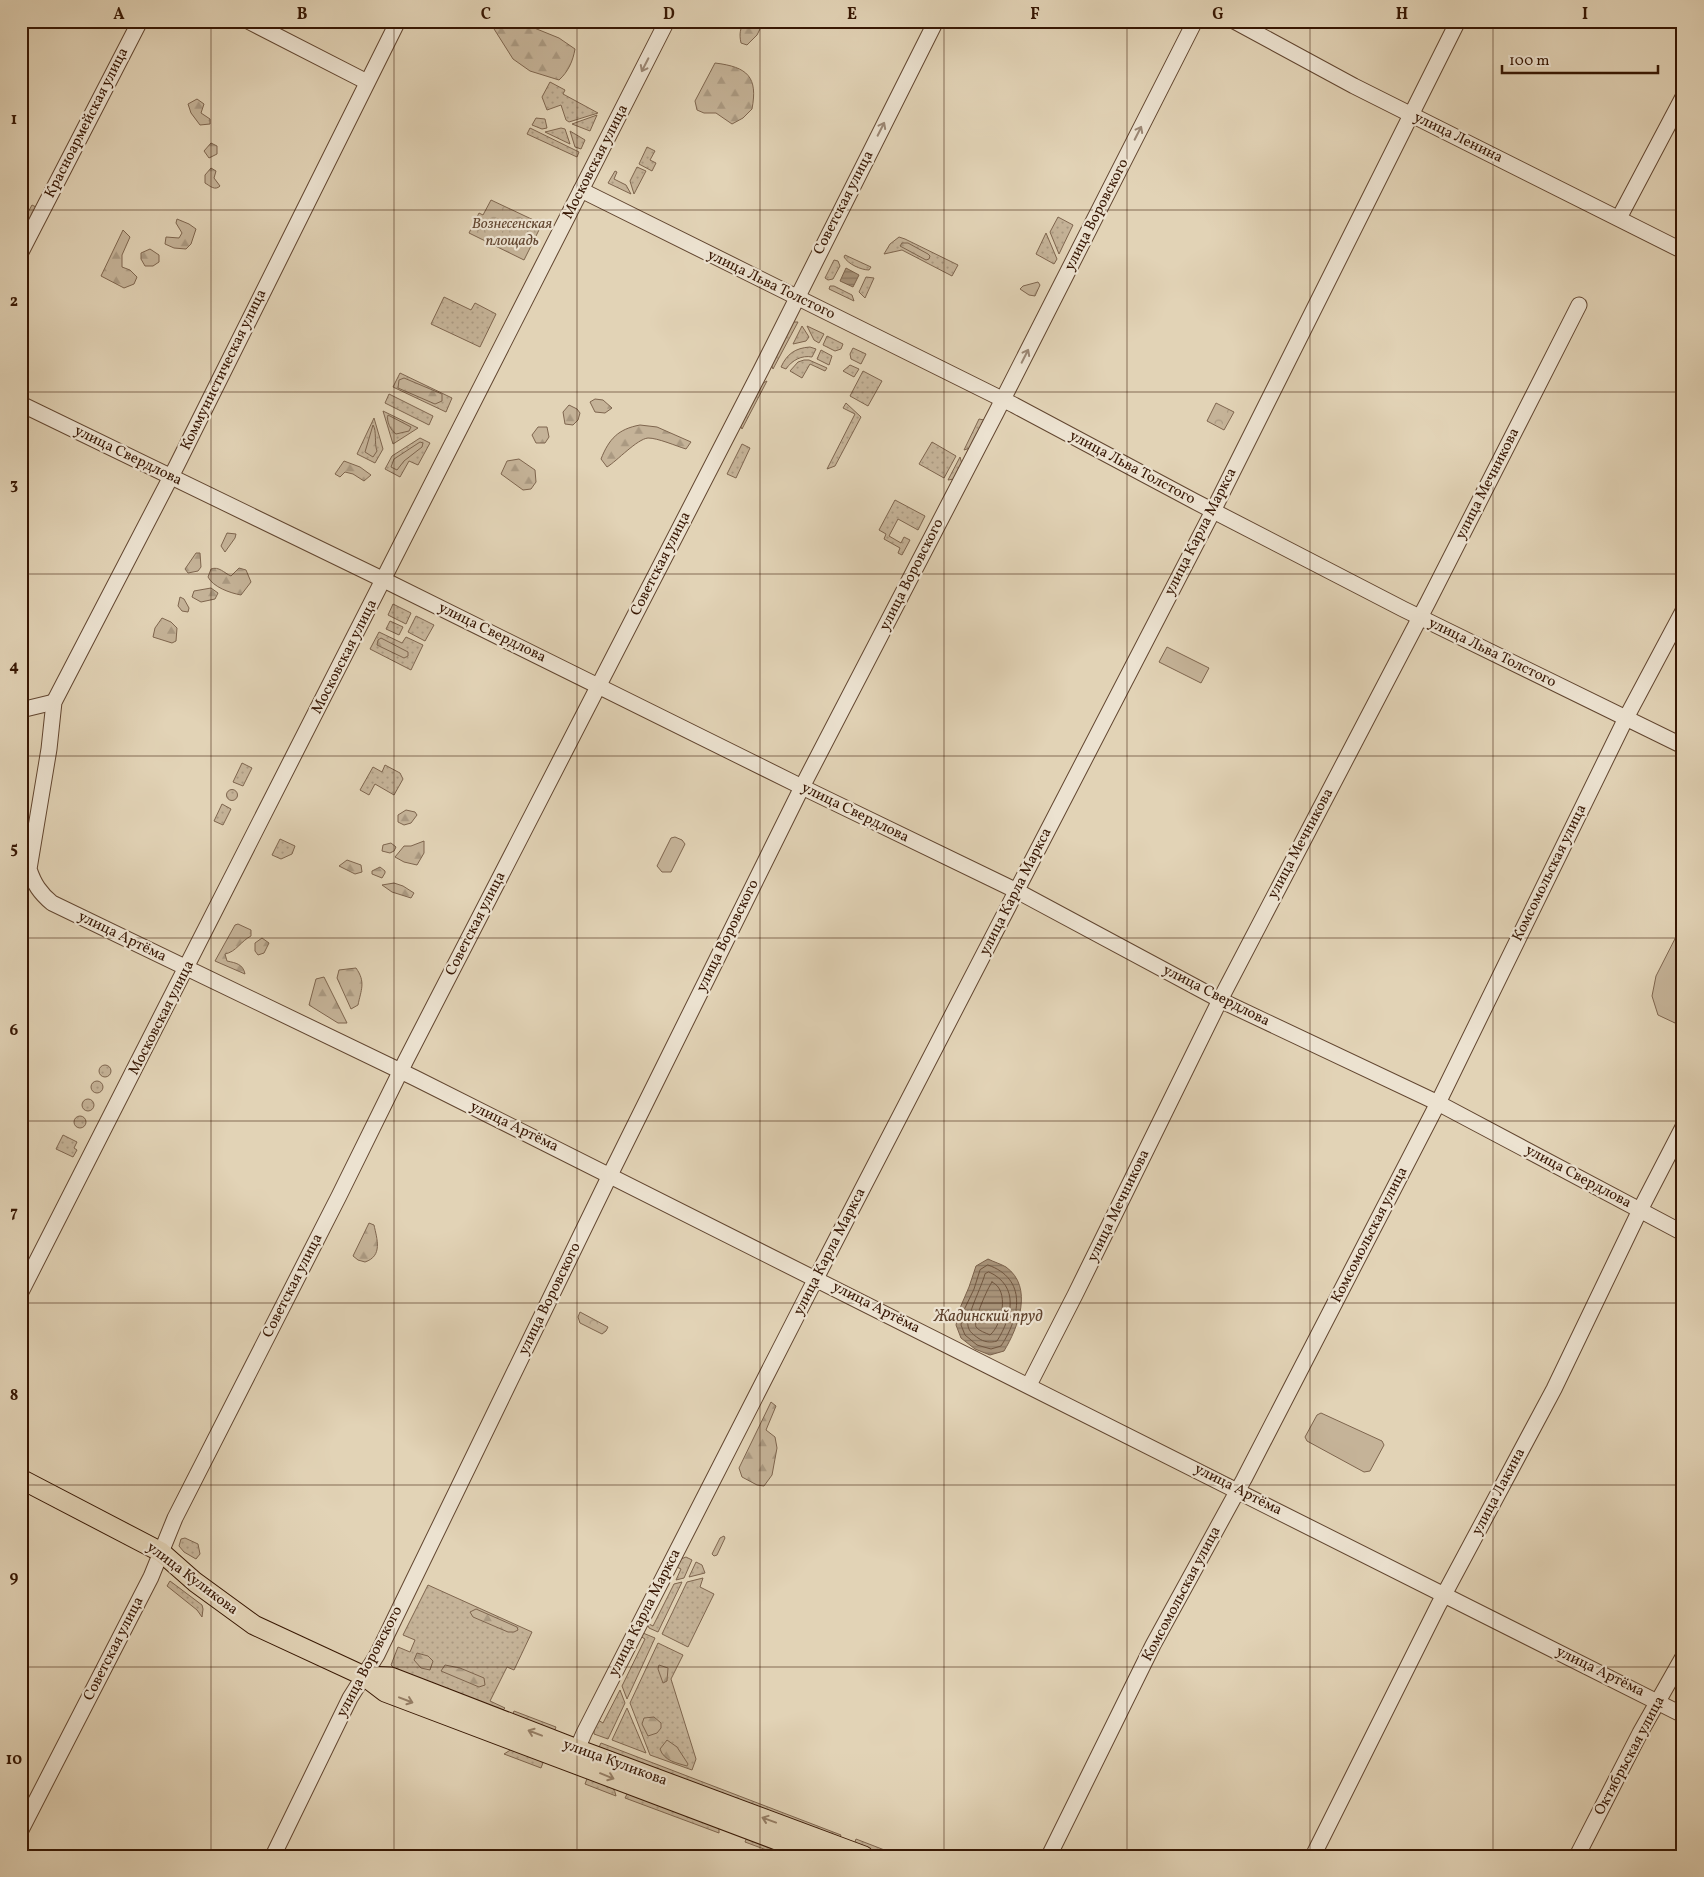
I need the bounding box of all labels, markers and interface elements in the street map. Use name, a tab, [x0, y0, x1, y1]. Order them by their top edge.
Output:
text: A	[113, 4, 125, 26]
text: B	[297, 4, 308, 26]
text: C	[481, 4, 491, 26]
text: D	[663, 4, 675, 26]
text: E	[847, 4, 857, 26]
text: F	[1030, 4, 1040, 26]
text: G	[1212, 4, 1224, 26]
text: H	[1396, 4, 1408, 26]
text: I	[1582, 4, 1588, 26]
scale bar	[1502, 42, 1658, 74]
street label: Красноармейская улица	[40, 44, 134, 202]
text: 100 m	[1509, 51, 1549, 72]
one-way arrow	[640, 57, 649, 72]
street label: Московская улица	[558, 101, 634, 223]
street label: улица Ленина	[1410, 107, 1506, 169]
text: 1	[11, 109, 17, 131]
one-way arrow	[876, 122, 886, 137]
one-way arrow	[1134, 126, 1143, 141]
street label: Советская улица	[809, 147, 879, 259]
street label: улица Воровского	[1060, 155, 1134, 275]
park label: Вознесенская площадь	[472, 214, 552, 252]
street label: улица Льва Толстого	[703, 245, 839, 325]
street label: Коммунистическая улица	[176, 286, 272, 454]
text: 2	[10, 291, 18, 313]
one-way arrow	[1021, 349, 1030, 364]
street label: улица Свердлова	[71, 421, 185, 491]
street label: улица Мечникова	[1451, 425, 1525, 543]
street label: улица Льва Толстого	[1065, 426, 1199, 510]
street label: улица Карла Маркса	[1160, 465, 1242, 599]
text: 3	[10, 474, 18, 496]
street label: Советская улица	[626, 508, 696, 620]
street label: улица Воровского	[875, 515, 949, 635]
street label: Московская улица	[307, 596, 383, 718]
street label: улица Свердлова	[435, 598, 549, 668]
street label: улица Льва Толстого	[1424, 613, 1560, 693]
text: 4	[9, 656, 19, 678]
street label: улица Свердлова	[798, 778, 912, 848]
street label: улица Мечникова	[1263, 785, 1339, 903]
street label: Комсомольская улица	[1508, 801, 1592, 945]
street label: улица Карла Маркса	[975, 825, 1057, 959]
text: 5	[10, 838, 18, 860]
street label: Советская улица	[441, 868, 511, 980]
street label: улица Воровского	[692, 876, 764, 996]
street label: улица Артёма	[74, 906, 170, 968]
street label: Московская улица	[124, 957, 200, 1079]
street label: улица Свердлова	[1159, 960, 1273, 1032]
text: 6	[10, 1020, 19, 1042]
street label: улица Артёма	[466, 1096, 562, 1158]
street label: улица Свердлова	[1521, 1140, 1635, 1214]
street label: улица Мечникова	[1083, 1146, 1155, 1266]
street label: Комсомольская улица	[1327, 1163, 1413, 1307]
street label: улица Карла Маркса	[789, 1185, 871, 1319]
text: 7	[10, 1202, 18, 1224]
street label: Советская улица	[258, 1230, 328, 1342]
street label: улица Воровского	[514, 1239, 586, 1359]
street label: улица Артёма	[828, 1277, 924, 1339]
water label: Жадинский пруд	[933, 1306, 1043, 1328]
text: 8	[10, 1385, 18, 1407]
street label: улица Лакина	[1467, 1445, 1531, 1539]
street label: улица Артёма	[1190, 1459, 1286, 1521]
street label: Комсомольская улица	[1138, 1523, 1226, 1665]
street label: улица Куликова	[142, 1538, 242, 1620]
street label: улица Карла Маркса	[604, 1546, 686, 1680]
text: 9	[10, 1567, 19, 1589]
street label: Советская улица	[79, 1593, 149, 1705]
street label: улица Воровского	[332, 1603, 408, 1721]
street label: улица Артёма	[1552, 1641, 1648, 1703]
street label: Октябрьская улица	[1590, 1693, 1670, 1819]
one-way arrow	[398, 1696, 413, 1705]
one-way arrow	[528, 1728, 543, 1737]
street label: улица Куликова	[560, 1734, 670, 1792]
text: 10	[6, 1749, 22, 1771]
one-way arrow	[599, 1772, 614, 1782]
one-way arrow	[762, 1815, 778, 1824]

